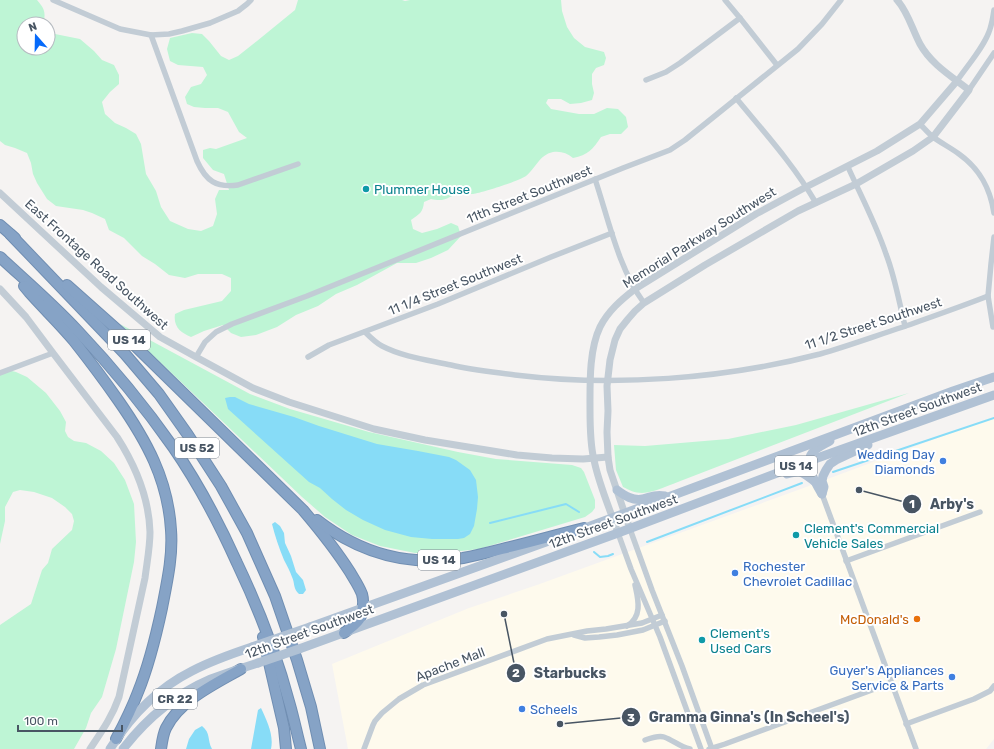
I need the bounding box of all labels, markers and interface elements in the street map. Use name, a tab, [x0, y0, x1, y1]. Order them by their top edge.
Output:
north arrow	[16, 16, 56, 56]
text: N	[27, 20, 39, 35]
street label: 11th Street Southwest	[464, 162, 594, 226]
place label: Plummer House	[374, 182, 470, 197]
marker: Plummer House	[361, 184, 371, 194]
street label: Memorial Parkway Southwest	[620, 184, 779, 291]
street label: East Frontage Road Southwest	[21, 196, 171, 333]
street label: 11 1/4 Street Southwest	[386, 251, 524, 318]
street label: 11 1/2 Street Southwest	[803, 294, 944, 353]
road number: US 14	[108, 330, 150, 350]
street label: 12th Street Southwest	[851, 379, 983, 440]
road number: US 52	[175, 438, 219, 458]
place label: Wedding Day Diamonds	[857, 447, 935, 477]
road number: US 14	[775, 456, 817, 476]
marker: Wedding Day Diamonds	[938, 456, 948, 466]
street label: 12th Street Southwest	[547, 491, 679, 552]
callout: Arby's	[902, 491, 982, 517]
text: Arby's	[930, 496, 974, 513]
text: 1	[909, 497, 915, 511]
place label: Clement's Commercial Vehicle Sales	[804, 521, 939, 551]
marker: Clement's Commercial Vehicle Sales	[791, 530, 801, 540]
road number: US 14	[418, 550, 460, 570]
place label: Rochester Chevrolet Cadillac	[743, 559, 852, 589]
marker: Rochester Chevrolet Cadillac	[730, 568, 740, 578]
street label: 12th Street Southwest	[243, 601, 375, 662]
place label: McDonald's	[840, 612, 909, 627]
marker: McDonald's	[912, 614, 922, 624]
place label: Clement's Used Cars	[710, 626, 772, 656]
marker: Clement's Used Cars	[697, 635, 707, 645]
street label: Apache Mall	[413, 644, 487, 685]
callout: Starbucks	[506, 660, 614, 686]
place label: Guyer's Appliances Service & Parts	[829, 663, 944, 693]
text: Starbucks	[534, 665, 606, 682]
text: 2	[512, 666, 520, 680]
marker: Guyer's Appliances Service & Parts	[947, 672, 957, 682]
road number: CR 22	[153, 689, 197, 709]
place label: Scheels	[530, 702, 578, 717]
marker: Scheels	[517, 704, 527, 714]
callout: Gramma Ginna's (In Scheel's)	[621, 704, 857, 730]
scale bar	[18, 707, 122, 733]
text: Gramma Ginna's (In Scheel's)	[649, 709, 849, 726]
text: 3	[627, 711, 635, 725]
text: 100 m	[24, 714, 58, 728]

